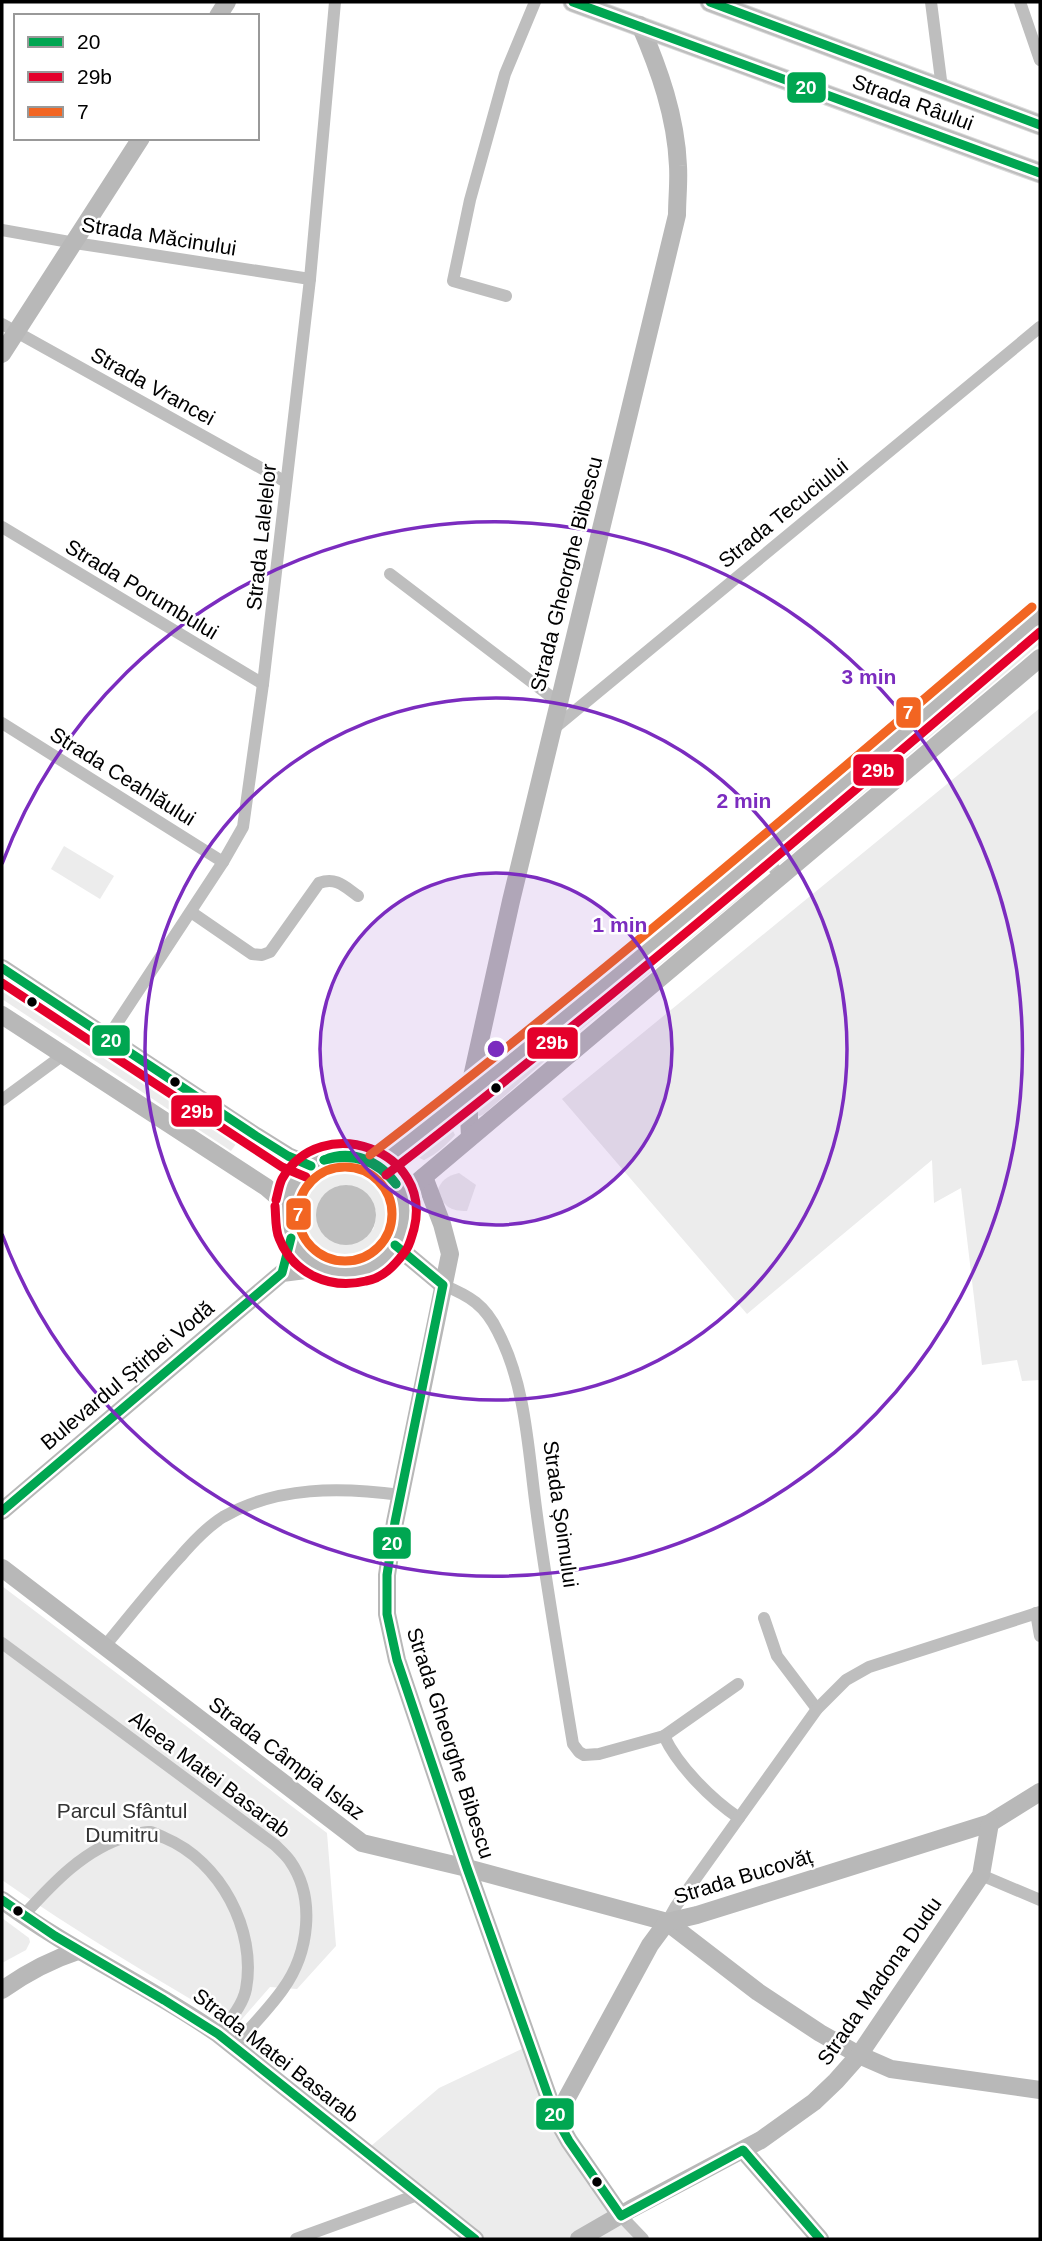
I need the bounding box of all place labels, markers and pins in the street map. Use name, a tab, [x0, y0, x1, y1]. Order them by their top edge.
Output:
unlabelled marker	[25, 995, 39, 1009]
centre of rings	[484, 1037, 508, 1061]
unlabelled marker	[168, 1075, 182, 1089]
unlabelled marker	[489, 1081, 503, 1095]
unlabelled marker	[11, 1904, 25, 1918]
unlabelled marker	[590, 2175, 604, 2189]

